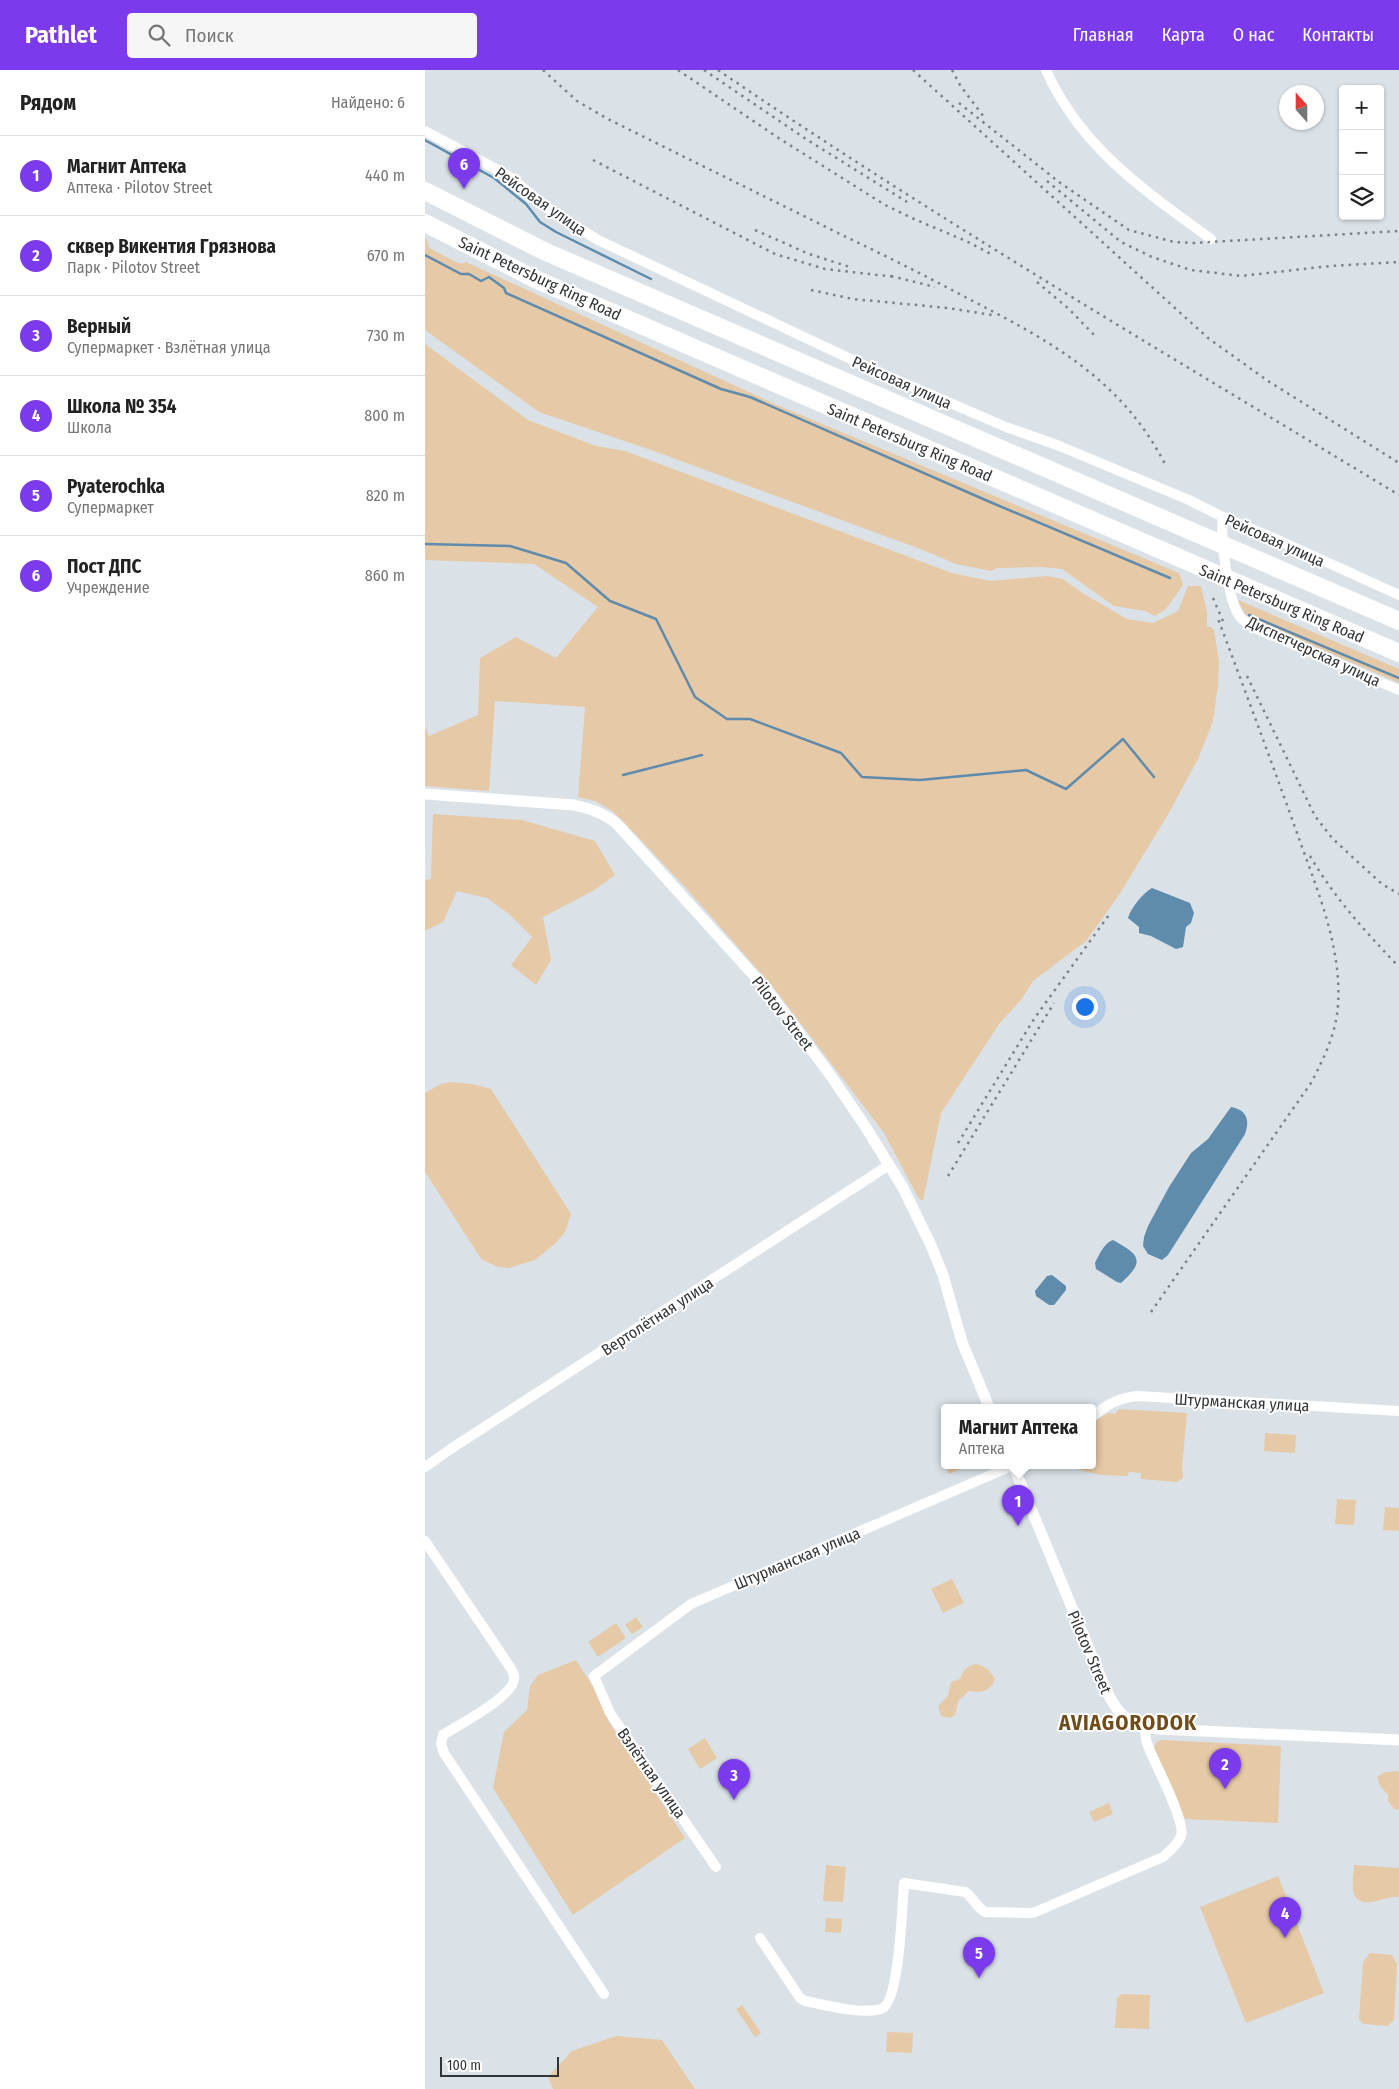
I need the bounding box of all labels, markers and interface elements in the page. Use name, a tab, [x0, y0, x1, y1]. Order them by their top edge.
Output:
search box	[127, 13, 477, 58]
text: Pathlet	[25, 21, 97, 49]
icon: search	[145, 21, 173, 49]
text: Поиск	[185, 24, 234, 47]
text: Главная	[1073, 24, 1134, 46]
text: Карта	[1162, 24, 1205, 46]
text: О нас	[1233, 24, 1274, 46]
text: Контакты	[1302, 24, 1374, 46]
north arrow	[1279, 85, 1324, 130]
map controls	[1339, 85, 1384, 220]
button: +	[1339, 85, 1384, 130]
text: Рядом	[20, 90, 76, 116]
text: Найдено: 6	[331, 93, 405, 112]
button: −	[1339, 130, 1384, 175]
pin: 6	[448, 148, 480, 189]
text: Магнит Аптека	[67, 155, 186, 178]
street label: Рейсовая улица	[491, 163, 590, 240]
text: 1	[33, 166, 39, 185]
text: 440 m	[365, 166, 405, 185]
button: layers	[1339, 175, 1384, 220]
text: Аптека · Pilotov Street	[67, 178, 212, 197]
street label: Saint Petersburg Ring Road	[455, 232, 624, 325]
text: сквер Викентия Грязнова	[67, 235, 276, 258]
text: 2	[32, 246, 40, 265]
text: 670 m	[367, 246, 405, 265]
text: Парк · Pilotov Street	[67, 258, 200, 277]
text: Верный	[67, 315, 131, 338]
text: 3	[32, 326, 40, 345]
text: 730 m	[367, 326, 405, 345]
text: Супермаркет · Взлётная улица	[67, 338, 271, 357]
street label: Рейсовая улица	[849, 352, 955, 413]
text: Школа № 354	[67, 395, 177, 418]
street label: Saint Petersburg Ring Road	[825, 399, 995, 486]
text: 4	[32, 406, 40, 425]
text: 800 m	[364, 406, 405, 425]
text: Школа	[67, 418, 112, 437]
text: Pyaterochka	[67, 475, 165, 498]
text: 5	[32, 486, 40, 505]
text: 820 m	[366, 486, 405, 505]
text: Супермаркет	[67, 498, 154, 517]
street label: Рейсовая улица	[1222, 510, 1328, 571]
text: Пост ДПС	[67, 555, 141, 578]
street label: Saint Petersburg Ring Road	[1197, 560, 1367, 647]
text: 6	[32, 566, 40, 585]
text: 860 m	[365, 566, 405, 585]
text: Учреждение	[67, 578, 150, 597]
street label: Диспетчерская улица	[1243, 612, 1384, 691]
street label: Pilotov Street	[748, 973, 818, 1055]
your location	[1072, 994, 1098, 1020]
street label: Вертолётная улица	[598, 1273, 717, 1360]
street label: Штурманская улица	[1174, 1389, 1310, 1416]
popup	[941, 1404, 1096, 1469]
text: Магнит Аптека	[959, 1416, 1078, 1439]
text: Аптека	[959, 1439, 1005, 1458]
pin: 1	[1002, 1485, 1034, 1526]
street label: Штурманская улица	[731, 1523, 863, 1594]
street label: Pilotov Street	[1063, 1608, 1116, 1697]
district label: AVIAGORODOK	[1058, 1710, 1197, 1736]
street label: Взлётная улица	[613, 1724, 690, 1822]
pin: 2	[1209, 1748, 1241, 1789]
pin: 3	[718, 1759, 750, 1800]
pin: 4	[1269, 1897, 1301, 1938]
pin: 5	[963, 1937, 995, 1978]
scale bar	[440, 2054, 559, 2077]
text: 100 m	[447, 2057, 481, 2074]

